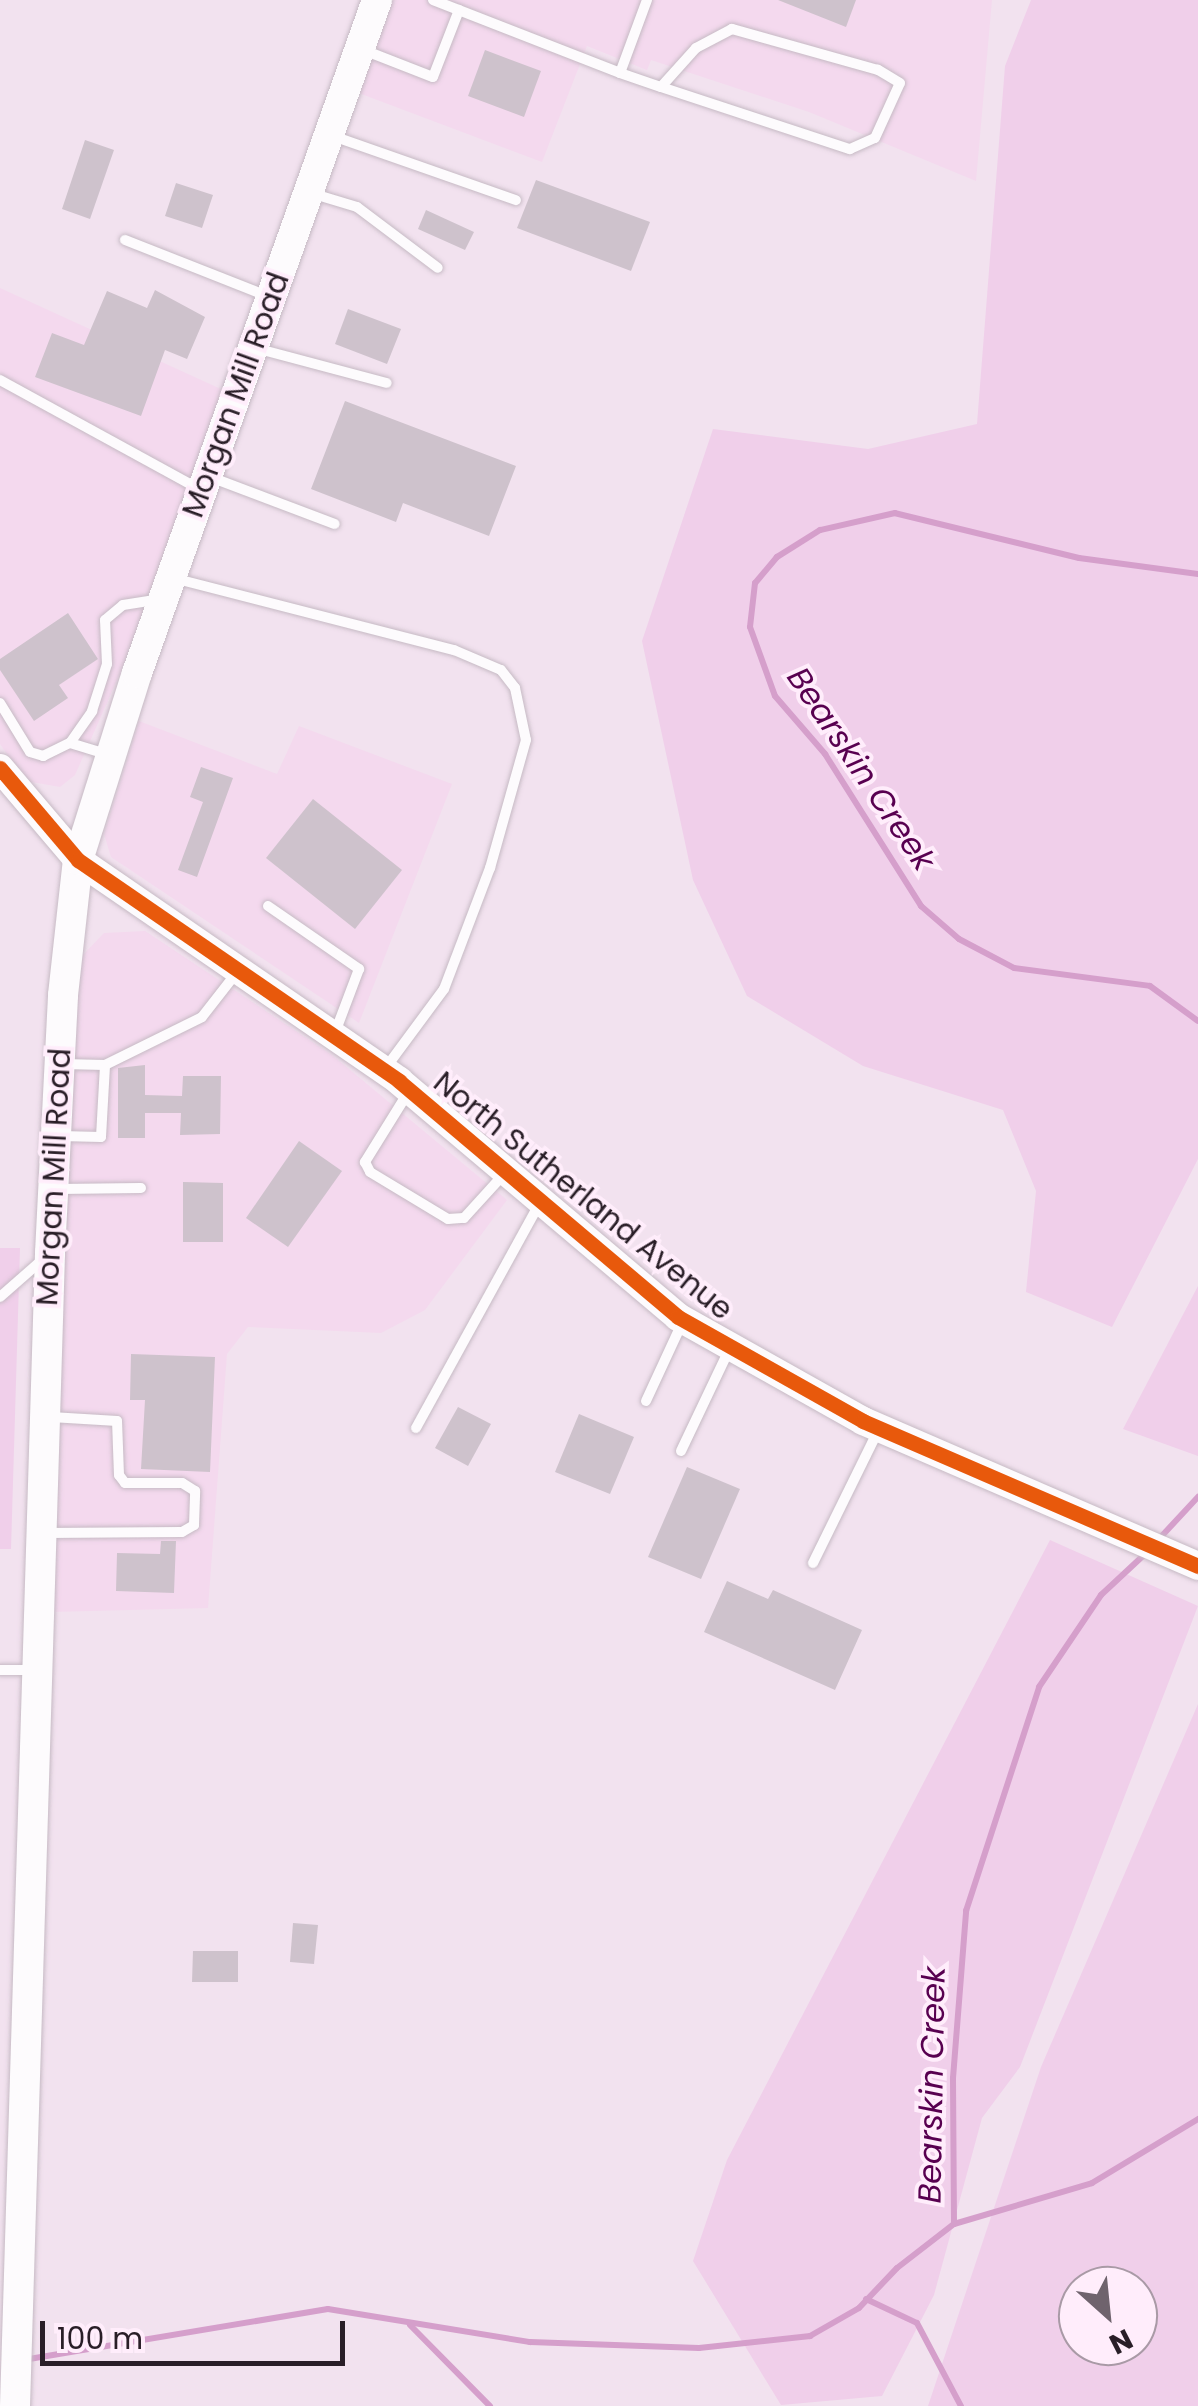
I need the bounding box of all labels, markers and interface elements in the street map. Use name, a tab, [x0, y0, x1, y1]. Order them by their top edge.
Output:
street label: Morgan Mill Road	[175, 268, 297, 522]
water label: Bearskin Creek	[779, 660, 943, 878]
street label: Morgan Mill Road	[29, 1047, 79, 1307]
street label: North Sutherland Avenue	[426, 1064, 740, 1328]
water label: Bearskin Creek	[911, 1966, 953, 2204]
north arrow	[1058, 2266, 1158, 2366]
scale bar	[45, 2301, 350, 2363]
text: 100 m	[57, 2317, 143, 2360]
text: N	[1103, 2319, 1139, 2364]

